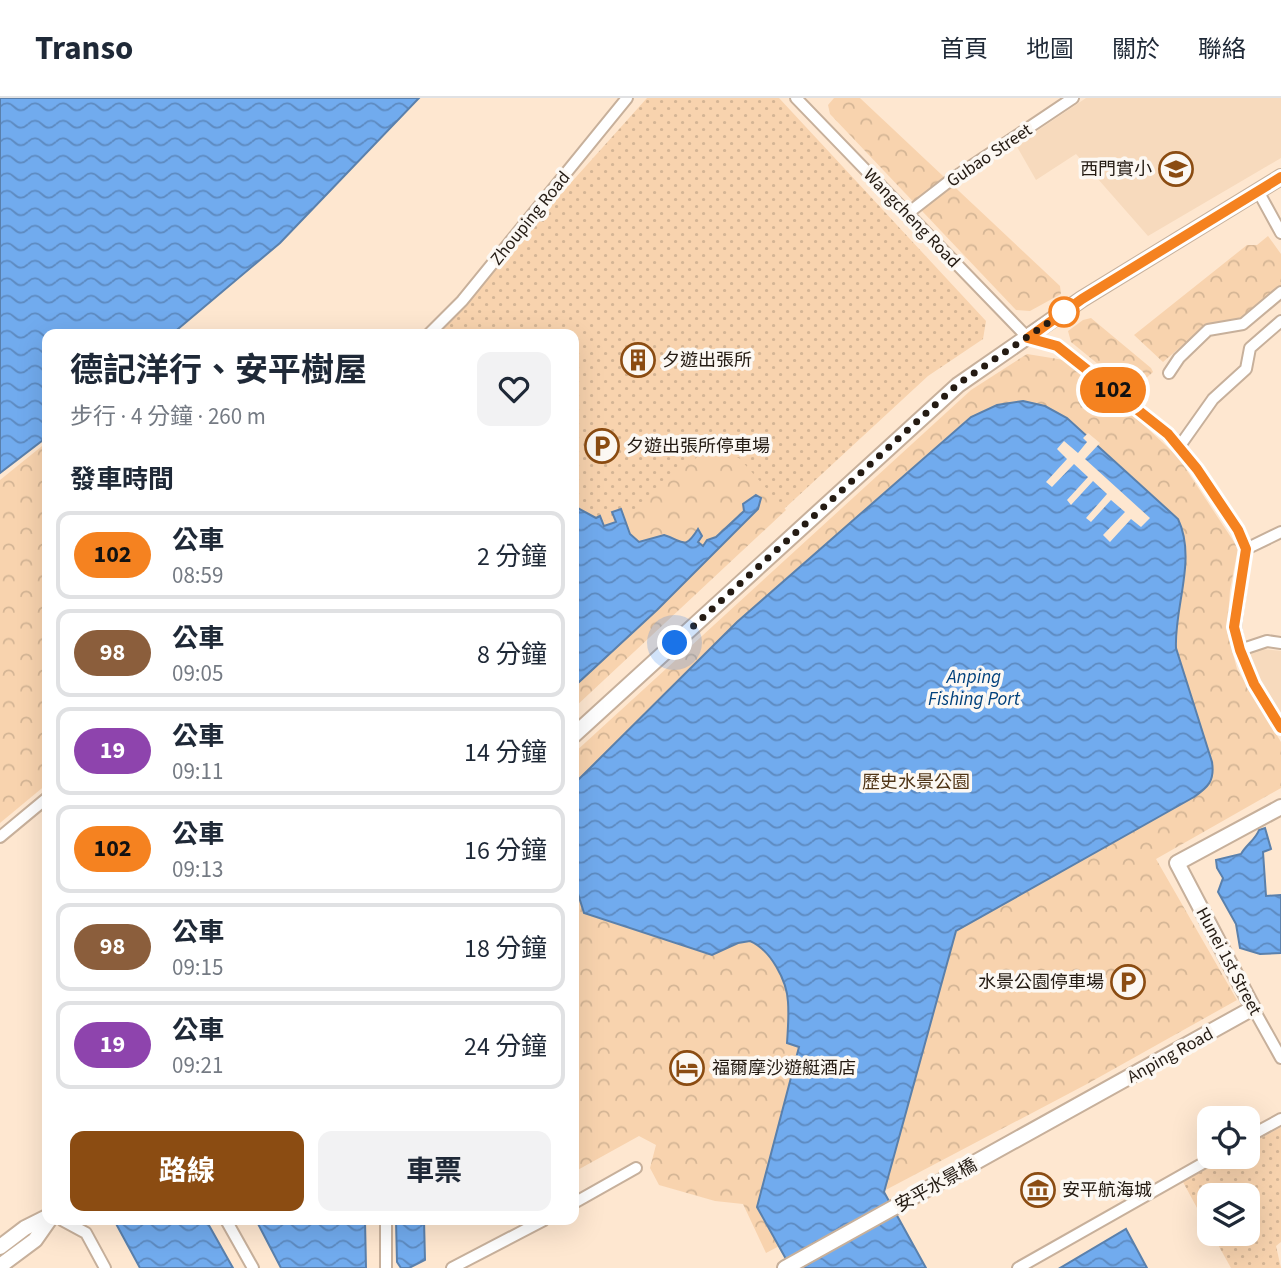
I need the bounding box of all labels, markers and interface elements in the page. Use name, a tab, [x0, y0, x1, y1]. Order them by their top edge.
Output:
text: Transo	[35, 25, 133, 72]
text: 首頁	[940, 32, 988, 67]
text: 地圖	[1026, 32, 1074, 67]
text: 關於	[1112, 32, 1160, 67]
text: 聯絡	[1198, 32, 1246, 67]
street label: Gubao Street	[942, 118, 1037, 193]
school or university icon: 西門實小	[1157, 150, 1195, 188]
place label: 西門實小	[1080, 157, 1152, 182]
street label: Wangcheng Road	[858, 163, 966, 274]
street label: Zhouping Road	[485, 166, 576, 271]
unlabelled marker	[1049, 297, 1079, 327]
building icon: 夕遊出張所	[619, 341, 657, 379]
text: 德記洋行、安平樹屋	[70, 347, 367, 394]
place label: 夕遊出張所	[662, 348, 752, 373]
button: heart	[477, 352, 551, 426]
line badge: 102	[1073, 367, 1153, 413]
text: 102	[1094, 372, 1132, 407]
text: 步行 · 4 分鐘 · 260 m	[70, 400, 266, 433]
parking icon: 夕遊出張所停車場	[583, 427, 621, 465]
place label: 夕遊出張所停車場	[626, 434, 770, 459]
text: 發車時間	[70, 461, 174, 498]
text: 公車	[172, 522, 224, 559]
text: 102	[93, 537, 132, 572]
text: 2 分鐘	[477, 538, 547, 575]
text: 08:59	[172, 559, 223, 592]
text: 公車	[172, 620, 224, 657]
your location	[657, 625, 692, 660]
text: 98	[100, 635, 125, 670]
text: 8 分鐘	[477, 636, 547, 673]
text: 09:05	[172, 657, 223, 690]
water label: Anping Fishing Port	[928, 664, 1021, 713]
text: 公車	[172, 718, 224, 755]
text: 19	[100, 733, 125, 768]
text: 14 分鐘	[464, 734, 547, 771]
text: 09:11	[172, 755, 223, 788]
park label: 歷史水景公園	[862, 770, 970, 795]
text: 公車	[172, 816, 224, 853]
text: 102	[93, 831, 132, 866]
text: 16 分鐘	[464, 832, 547, 869]
text: 09:13	[172, 853, 223, 886]
street label: Hunei 1st Street	[1190, 903, 1268, 1020]
text: 公車	[172, 914, 224, 951]
text: 98	[100, 929, 125, 964]
text: 18 分鐘	[464, 930, 547, 967]
text: 09:15	[172, 951, 223, 984]
parking icon: 水景公園停車場	[1109, 963, 1147, 1001]
place label: 水景公園停車場	[978, 970, 1104, 995]
text: 公車	[172, 1012, 224, 1049]
street label: Anping Road	[1123, 1021, 1218, 1089]
text: 19	[100, 1027, 125, 1062]
text: 24 分鐘	[464, 1028, 547, 1065]
text: 09:21	[172, 1049, 223, 1082]
hotel icon: 福爾摩沙遊艇酒店	[668, 1049, 706, 1087]
place label: 福爾摩沙遊艇酒店	[712, 1056, 856, 1081]
map controls	[1197, 1106, 1260, 1246]
button: locate	[1197, 1106, 1260, 1169]
button: 路線	[70, 1131, 304, 1211]
button: 車票	[318, 1131, 551, 1211]
street label: 安平水景橋	[891, 1153, 982, 1218]
museum icon: 安平航海城	[1019, 1171, 1057, 1209]
place label: 安平航海城	[1062, 1178, 1152, 1203]
button: layers	[1197, 1183, 1260, 1246]

